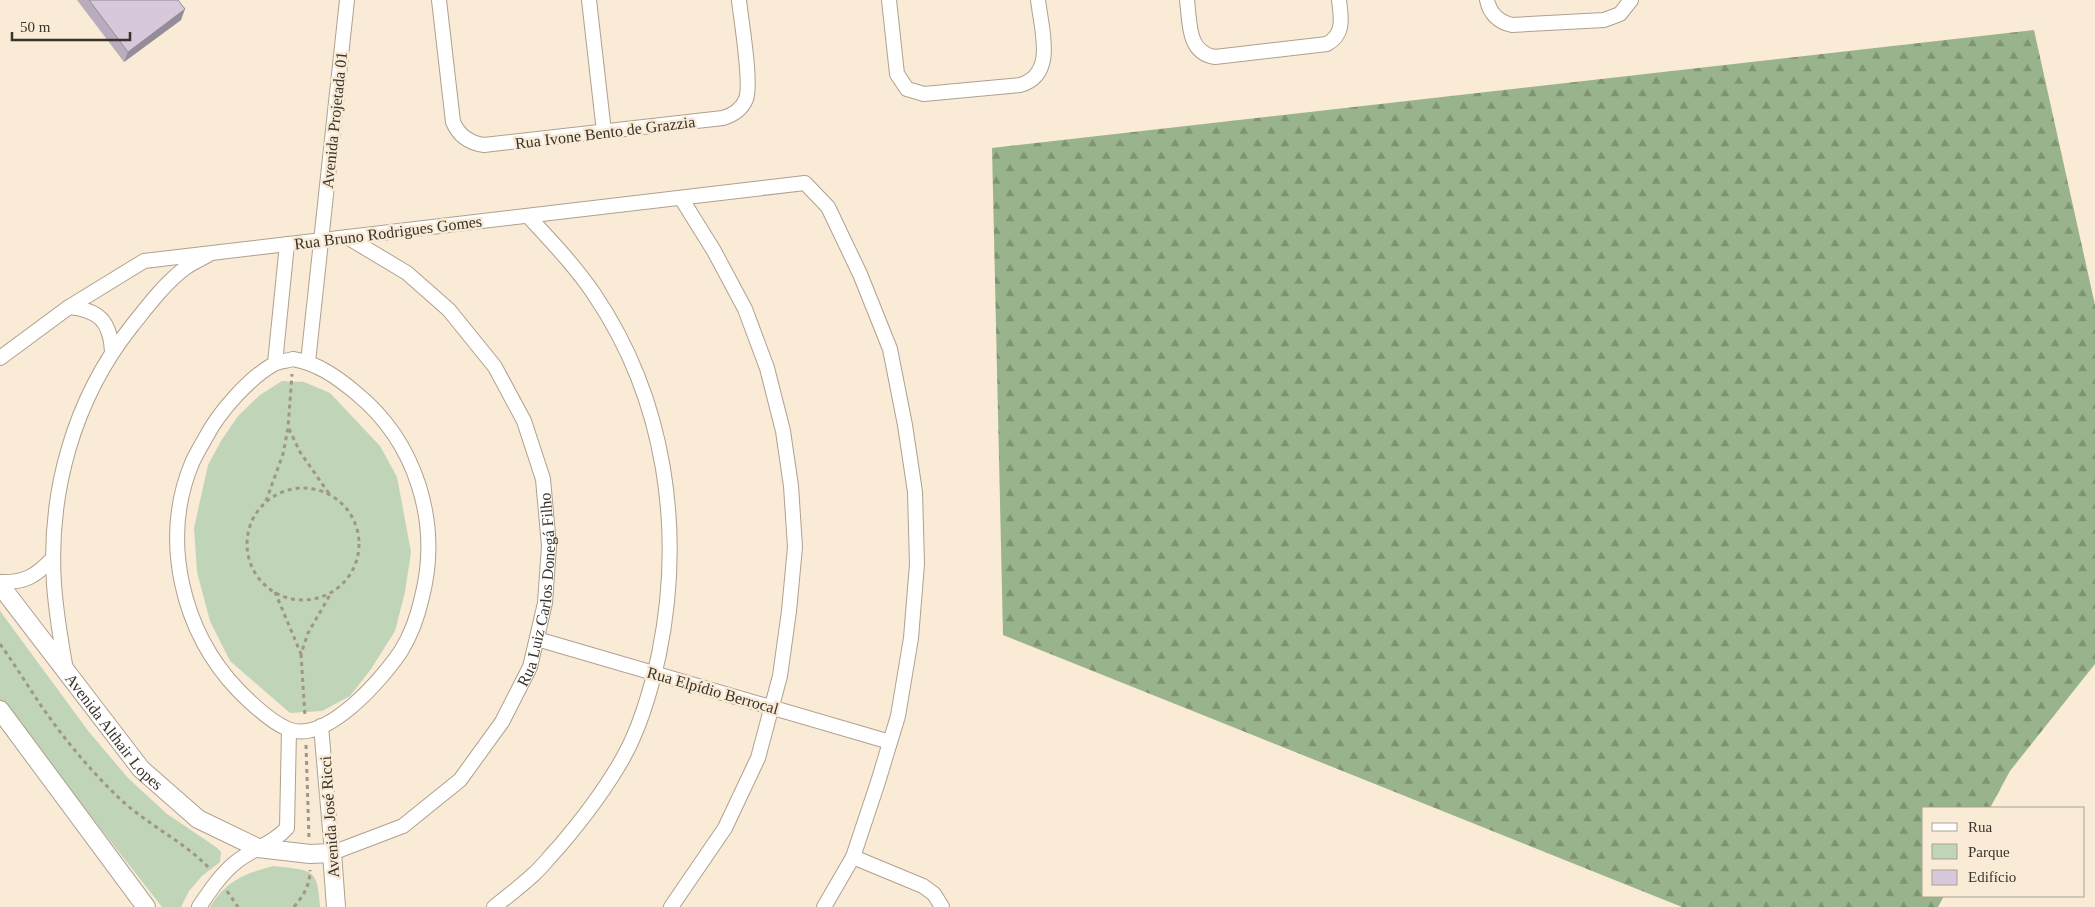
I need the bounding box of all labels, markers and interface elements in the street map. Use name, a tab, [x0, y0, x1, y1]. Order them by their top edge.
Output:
scale bar	[12, 10, 130, 42]
text: 50 m	[20, 19, 51, 35]
street label: Avenida Projetada 01	[319, 51, 351, 189]
street label: Rua Ivone Bento de Grazzia	[514, 113, 696, 152]
street label: Rua Bruno Rodrigues Gomes	[293, 213, 483, 253]
street label: Rua Luiz Carlos Donegá Filho	[514, 492, 559, 689]
street label: Rua Elpídio Berrocal	[645, 664, 781, 719]
street label: Avenida Althair Lopes	[62, 670, 166, 793]
street label: Avenida José Ricci	[317, 755, 342, 879]
legend	[1922, 807, 2085, 897]
text: Rua	[1968, 819, 1993, 835]
text: Parque	[1968, 844, 2010, 860]
text: Edifício	[1968, 869, 2016, 885]

